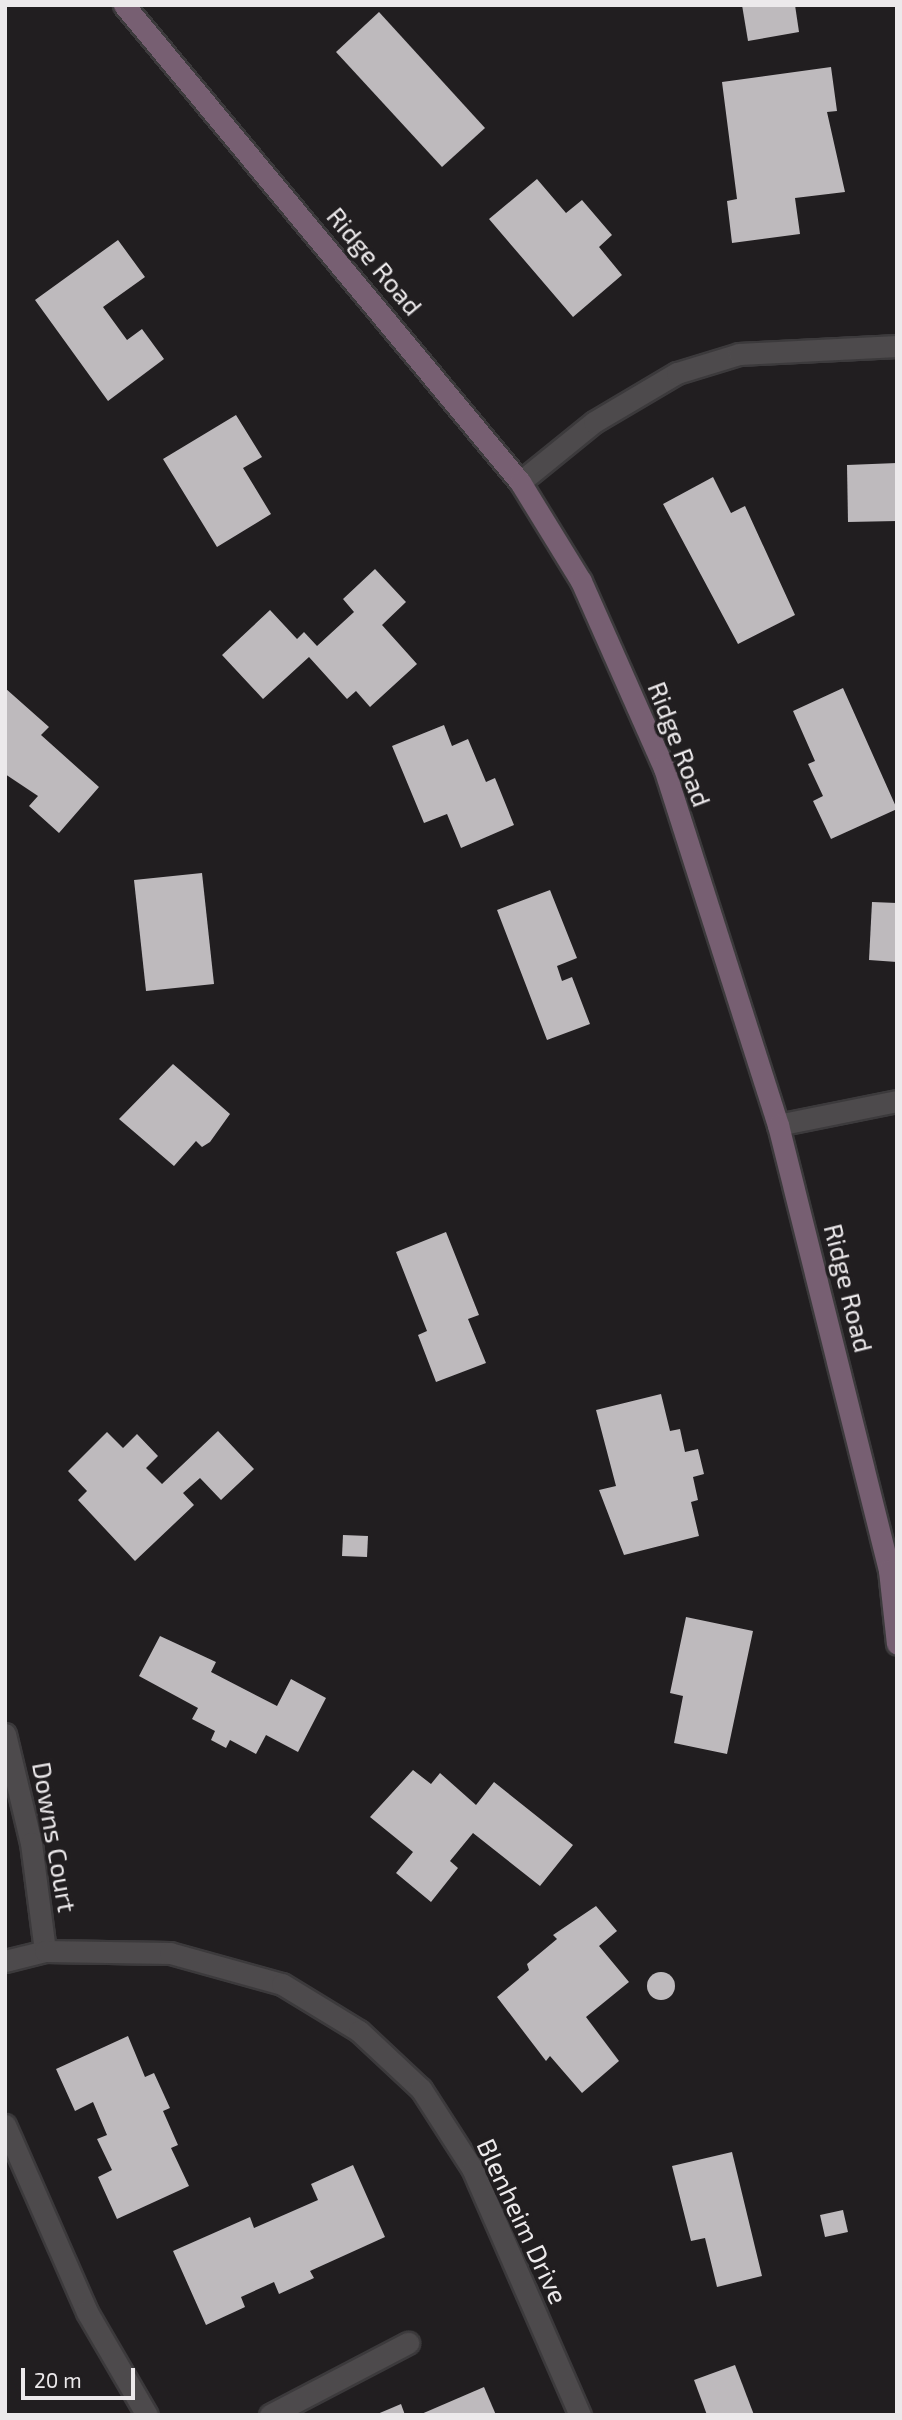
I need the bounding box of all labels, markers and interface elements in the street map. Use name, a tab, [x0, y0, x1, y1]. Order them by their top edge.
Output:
street label: Ridge Road	[321, 201, 429, 321]
street label: Ridge Road	[642, 677, 718, 811]
street label: Ridge Road	[818, 1220, 880, 1356]
street label: Downs Court	[26, 1759, 84, 1915]
street label: Blenheim Drive	[471, 2133, 575, 2309]
scale bar	[24, 2354, 138, 2398]
text: 20 m	[34, 2367, 82, 2392]

